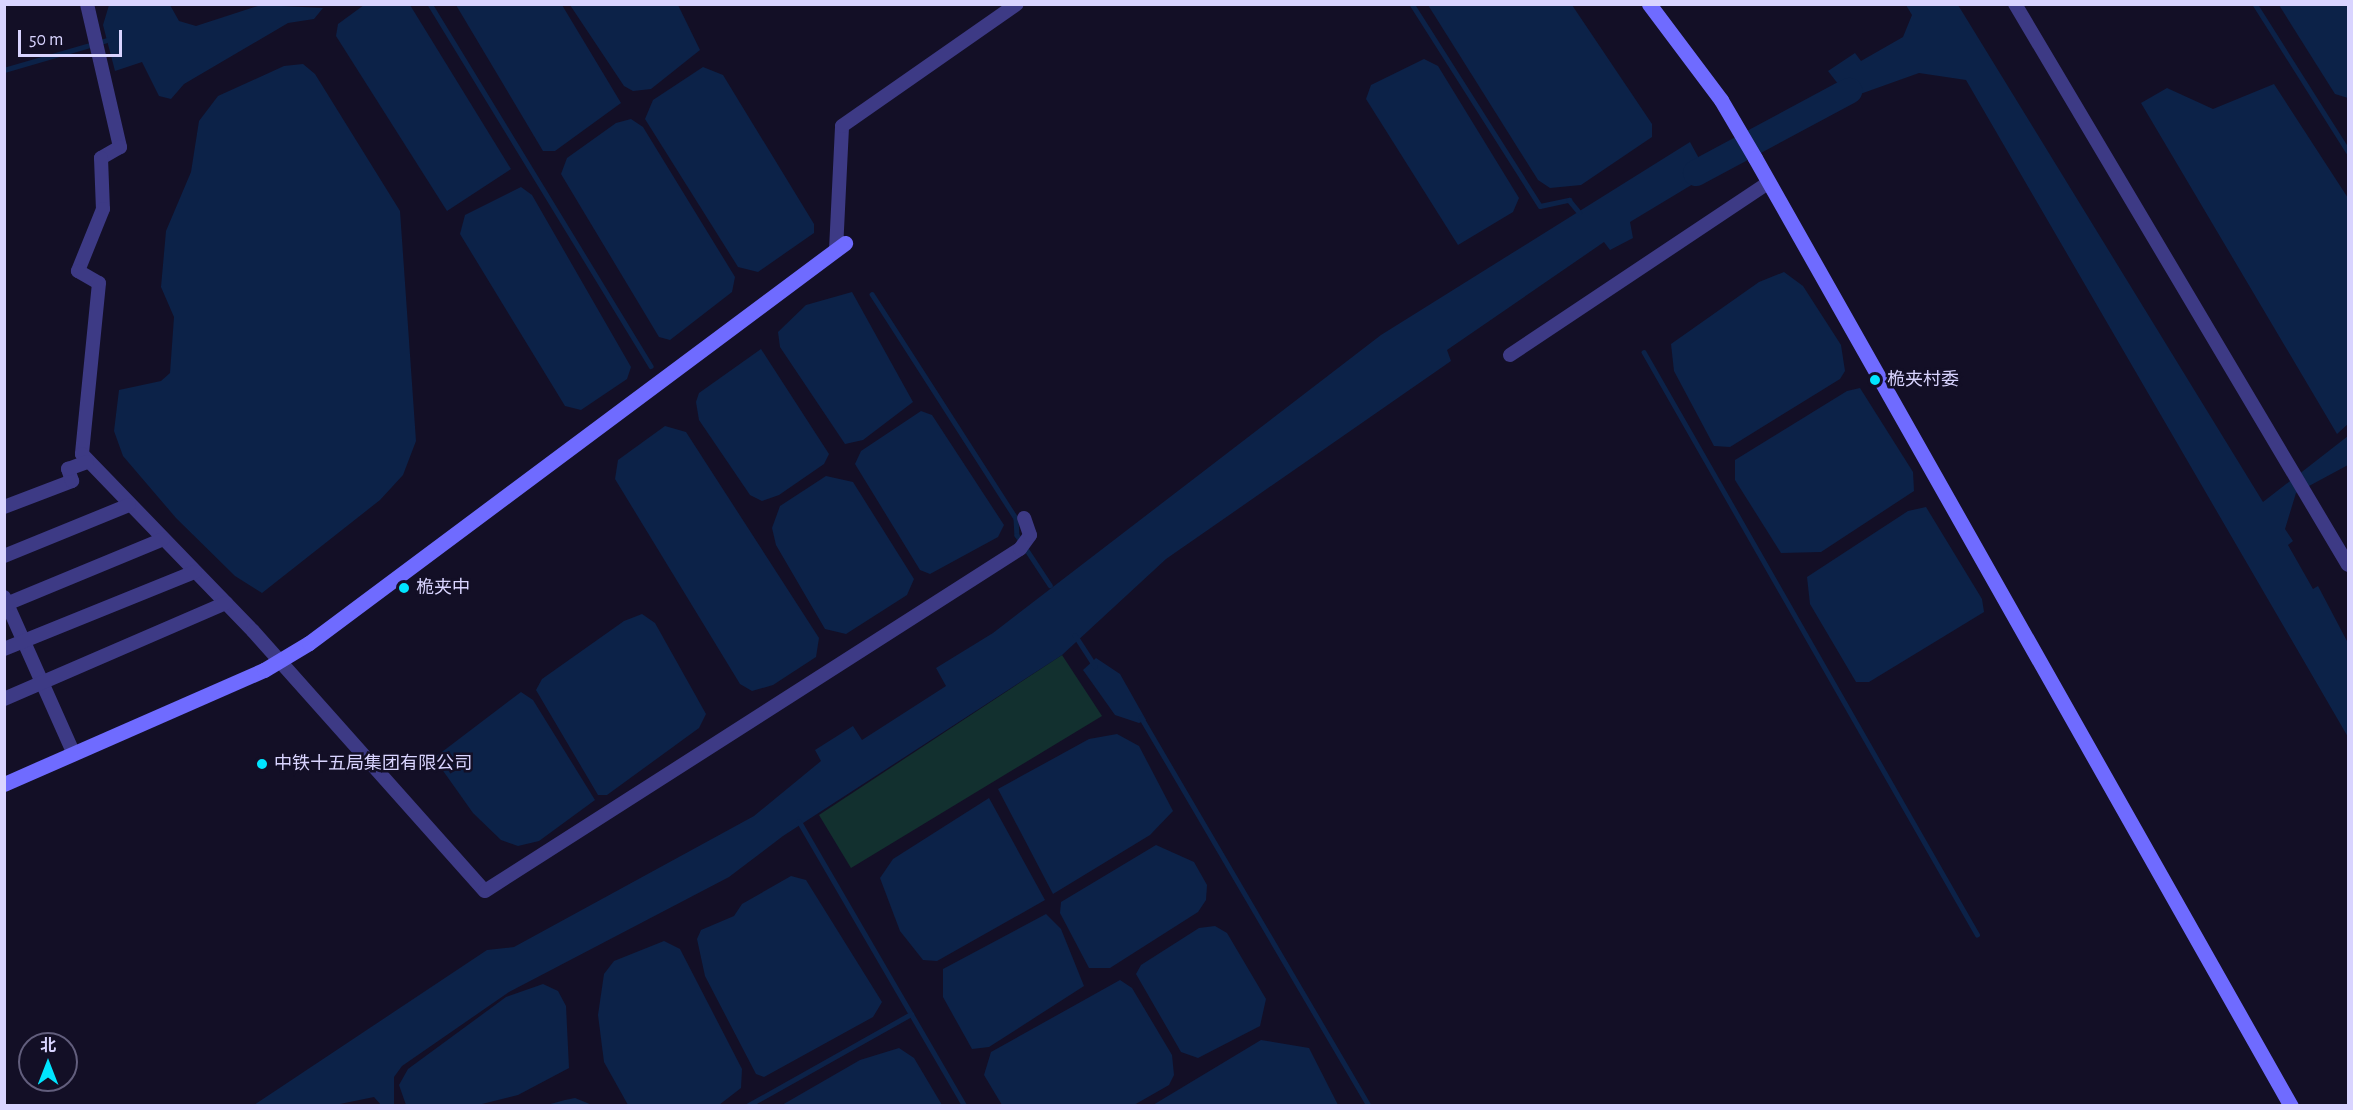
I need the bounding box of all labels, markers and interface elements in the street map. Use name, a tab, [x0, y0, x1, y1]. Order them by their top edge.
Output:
scale bar	[21, 18, 124, 56]
text: 50 m	[29, 31, 63, 49]
place label: 桅夹村委	[1887, 369, 1959, 391]
marker: 桅夹村委	[1868, 373, 1882, 387]
place label: 桅夹中	[416, 577, 470, 599]
marker: 桅夹中	[397, 581, 411, 595]
place label: 中铁十五局集团有限公司	[274, 753, 472, 775]
marker: 中铁十五局集团有限公司	[255, 757, 269, 771]
north arrow	[18, 1032, 78, 1092]
text: 北	[40, 1038, 56, 1054]

